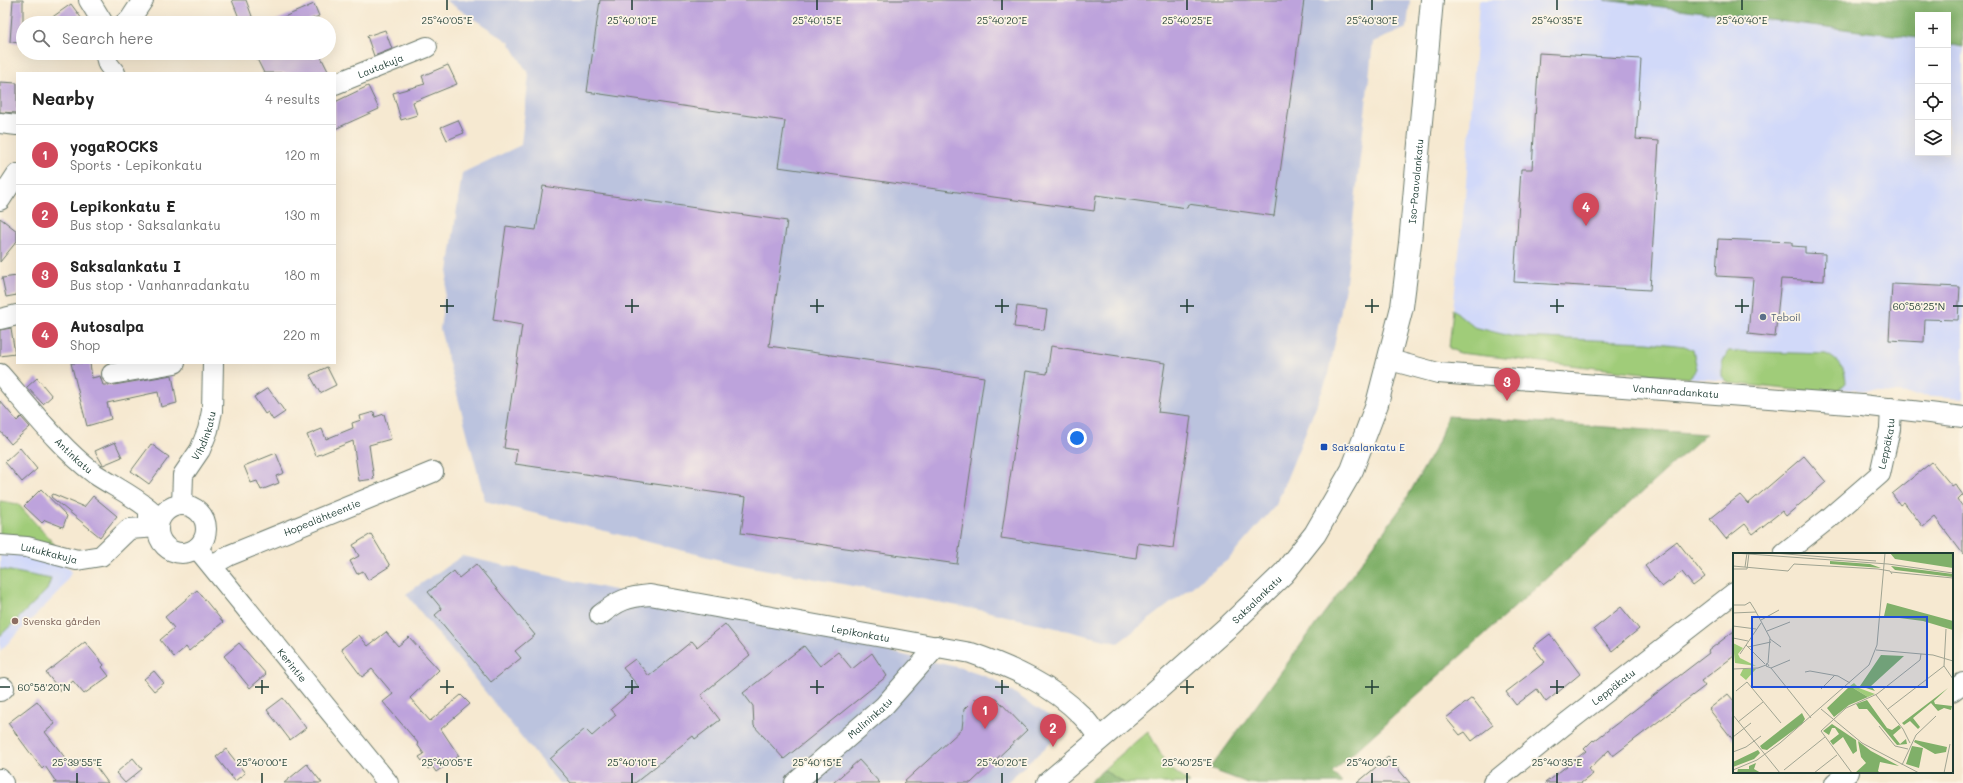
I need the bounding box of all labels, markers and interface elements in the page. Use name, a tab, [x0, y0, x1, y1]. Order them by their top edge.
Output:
map controls	[1915, 12, 1951, 156]
button: +	[1915, 12, 1951, 48]
text: 25°40'05"E	[422, 13, 473, 27]
text: 25°40'10"E	[607, 13, 657, 27]
text: 25°40'15"E	[792, 13, 842, 27]
text: 25°40'20"E	[977, 13, 1028, 27]
text: 25°40'25"E	[1162, 13, 1212, 27]
text: 25°40'30"E	[1347, 13, 1398, 27]
text: 25°40'35"E	[1532, 13, 1582, 27]
text: 25°40'40"E	[1717, 13, 1768, 27]
search box	[16, 16, 336, 60]
icon: search	[30, 27, 52, 49]
text: Search here	[62, 28, 153, 48]
button: −	[1915, 48, 1951, 84]
street label: Lautakuja	[356, 50, 405, 81]
button: locate	[1915, 84, 1951, 120]
text: Nearby	[32, 87, 94, 109]
text: 4 results	[265, 90, 320, 107]
button: layers	[1915, 120, 1951, 156]
text: yogaROCKS	[70, 136, 158, 156]
street label: Iso-Paavolankatu	[1405, 138, 1426, 224]
text: 1	[42, 146, 48, 163]
text: 120 m	[284, 146, 320, 163]
text: Sports · Lepikonkatu	[70, 156, 202, 173]
pin: 4	[1573, 193, 1599, 226]
text: Lepikonkatu E	[70, 196, 176, 216]
text: 2	[41, 206, 49, 223]
text: 130 m	[284, 206, 320, 223]
text: Bus stop · Saksalankatu	[70, 216, 221, 233]
text: Saksalankatu I	[70, 256, 181, 276]
text: 3	[41, 266, 49, 283]
text: 180 m	[284, 266, 320, 283]
text: Bus stop · Vanhanradankatu	[70, 276, 250, 293]
text: 60°58'25"N	[1893, 299, 1945, 313]
place label: Teboil	[1771, 310, 1801, 324]
marker: Teboil	[1758, 312, 1768, 322]
text: Autosalpa	[70, 316, 144, 336]
text: 4	[41, 326, 49, 343]
text: 220 m	[283, 326, 320, 343]
text: Shop	[70, 336, 100, 353]
pin: 3	[1494, 368, 1520, 401]
street label: Vanhanradankatu	[1632, 381, 1719, 401]
street label: Vihdinkatu	[188, 410, 219, 463]
street label: Leppäkatu	[1874, 418, 1897, 470]
your location	[1067, 428, 1087, 448]
street label: Antinkatu	[52, 434, 96, 477]
place label: Saksalankatu E	[1332, 440, 1405, 454]
marker: Saksalankatu E	[1319, 442, 1329, 452]
street label: Hopealähteentie	[281, 495, 363, 539]
street label: Lutukkakuja	[20, 540, 79, 567]
inset map	[1733, 553, 1953, 773]
street label: Saksalankatu	[1229, 572, 1285, 627]
place label: Svenska gården	[23, 614, 100, 628]
marker: Svenska gården	[10, 616, 20, 626]
street label: Lepikonkatu	[830, 621, 891, 645]
street label: Kerintie	[274, 645, 310, 685]
street label: Leppäkatu	[1589, 665, 1638, 708]
text: 60°58'20"N	[18, 680, 70, 694]
street label: Malininkatu	[844, 695, 895, 742]
pin: 1	[972, 696, 998, 729]
pin: 2	[1040, 714, 1066, 747]
text: 25°39'55"E	[52, 755, 102, 769]
text: 25°40'00"E	[236, 755, 288, 769]
text: 25°40'05"E	[422, 755, 473, 769]
text: 25°40'10"E	[607, 755, 657, 769]
text: 25°40'15"E	[792, 755, 842, 769]
text: 25°40'20"E	[977, 755, 1028, 769]
text: 25°40'25"E	[1162, 755, 1212, 769]
text: 25°40'30"E	[1347, 755, 1398, 769]
text: 25°40'35"E	[1532, 755, 1582, 769]

